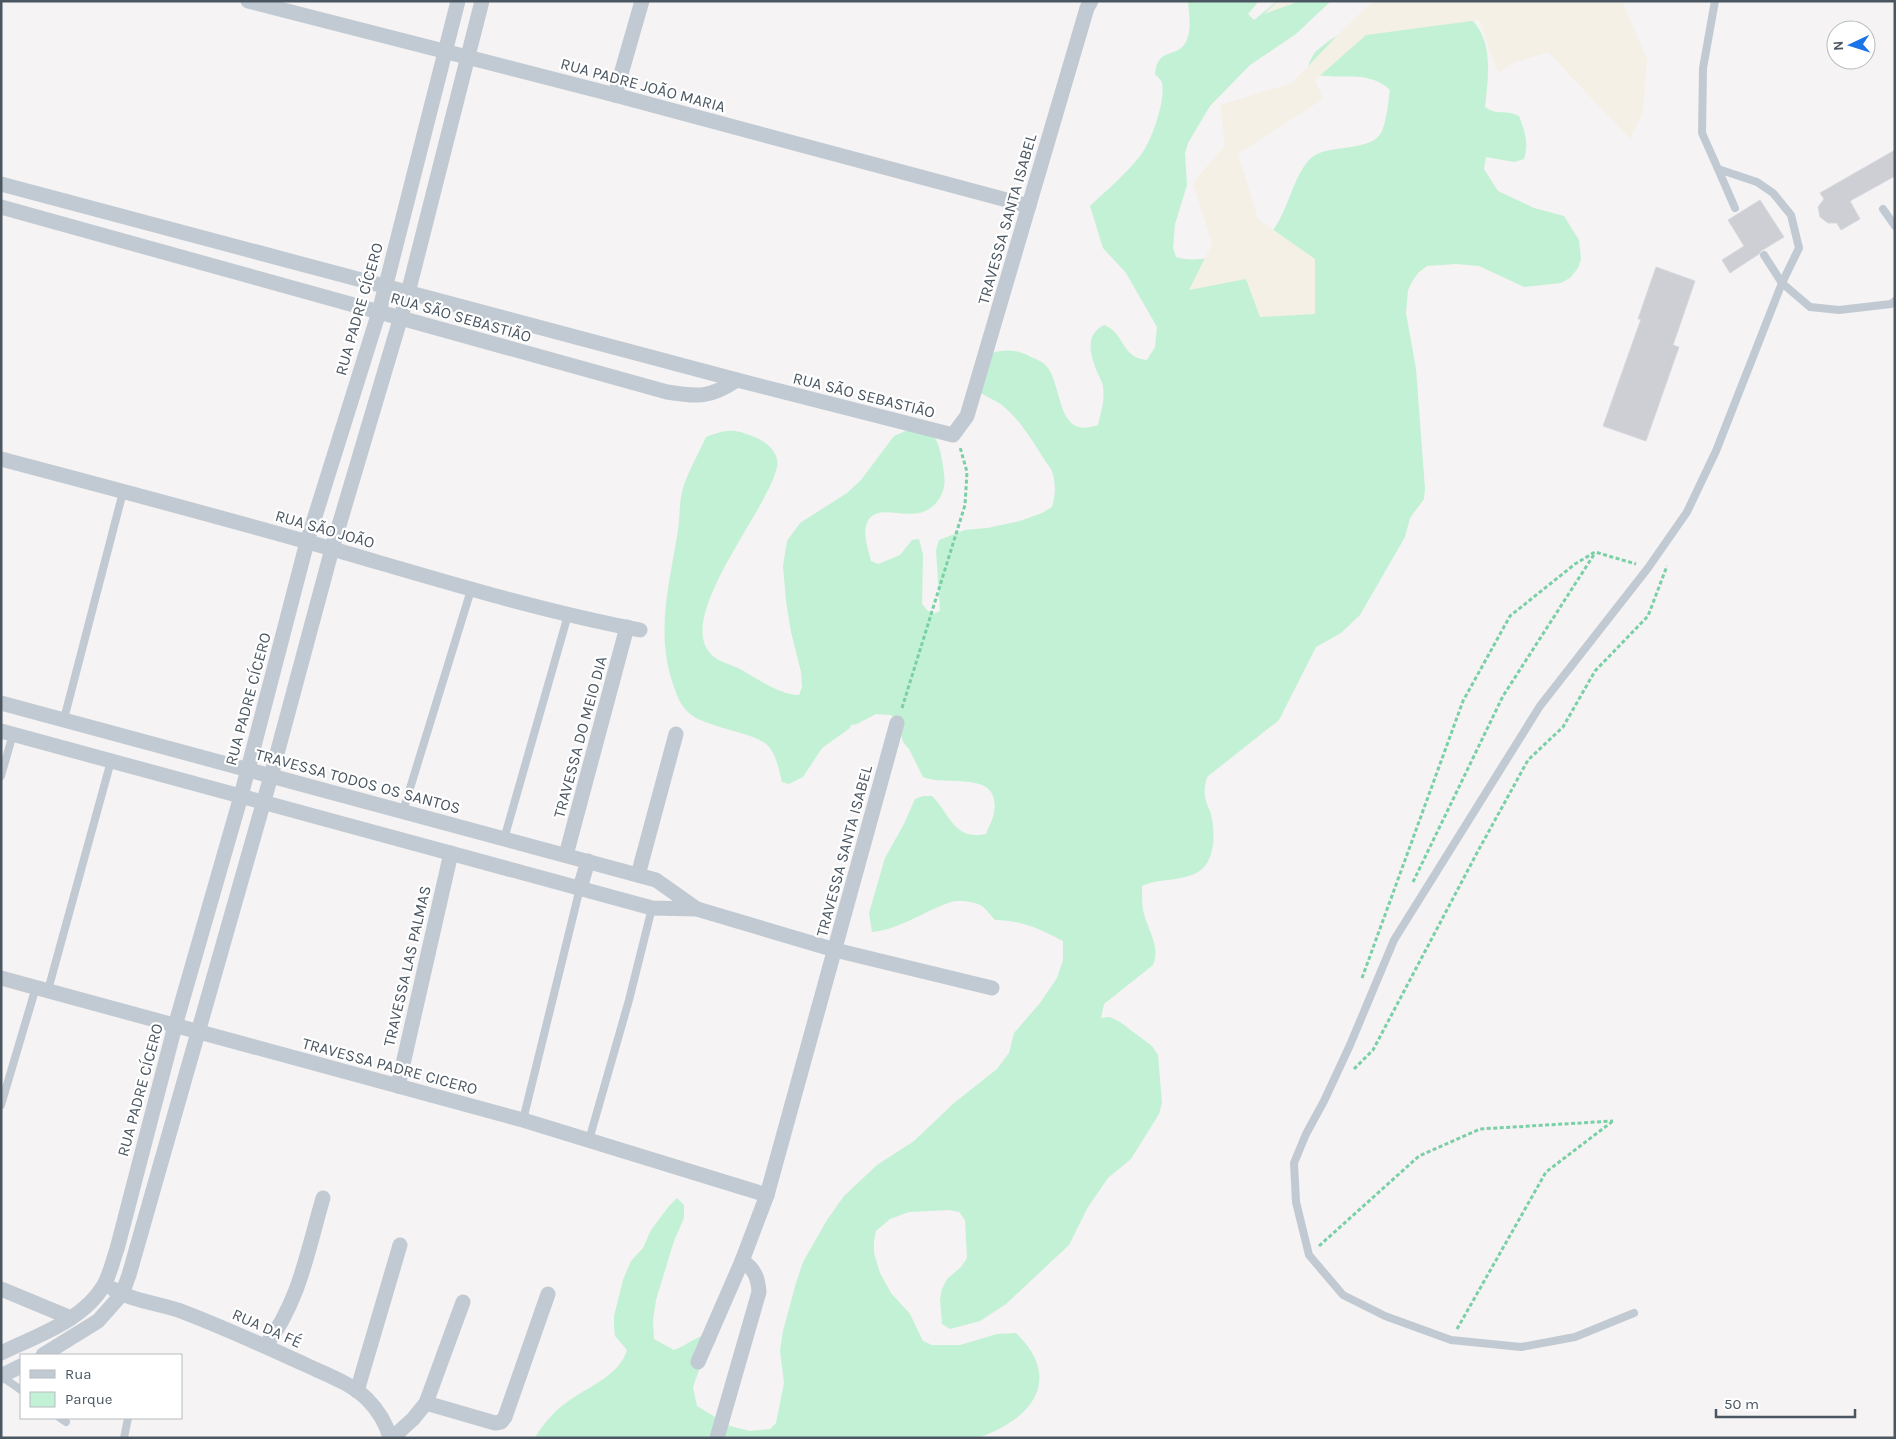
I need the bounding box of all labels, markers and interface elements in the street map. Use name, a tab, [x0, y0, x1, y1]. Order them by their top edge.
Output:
north arrow	[1826, 20, 1876, 70]
text: N	[1830, 40, 1847, 51]
street label: RUA PADRE JOÃO MARIA	[558, 54, 728, 116]
street label: TRAVESSA SANTA ISABEL	[974, 131, 1041, 307]
street label: RUA PADRE CÍCERO	[331, 241, 387, 377]
street label: RUA SÃO SEBASTIÃO	[388, 288, 534, 346]
street label: RUA SÃO SEBASTIÃO	[791, 368, 937, 422]
street label: RUA SÃO JOÃO	[273, 506, 377, 552]
street label: RUA PADRE CÍCERO	[221, 630, 275, 768]
street label: TRAVESSA DO MEIO DIA	[549, 654, 611, 820]
street label: TRAVESSA TODOS OS SANTOS	[254, 744, 462, 818]
street label: TRAVESSA SANTA ISABEL	[812, 763, 876, 939]
street label: TRAVESSA LAS PALMAS	[379, 884, 435, 1048]
street label: RUA PADRE CÍCERO	[113, 1021, 167, 1159]
street label: TRAVESSA PADRE CICERO	[300, 1033, 480, 1099]
street label: RUA DA FÉ	[229, 1304, 305, 1352]
legend	[20, 1354, 182, 1419]
text: Rua	[65, 1365, 92, 1383]
scale bar	[1716, 1386, 1855, 1418]
text: Parque	[65, 1390, 113, 1408]
text: 50 m	[1724, 1395, 1759, 1413]

